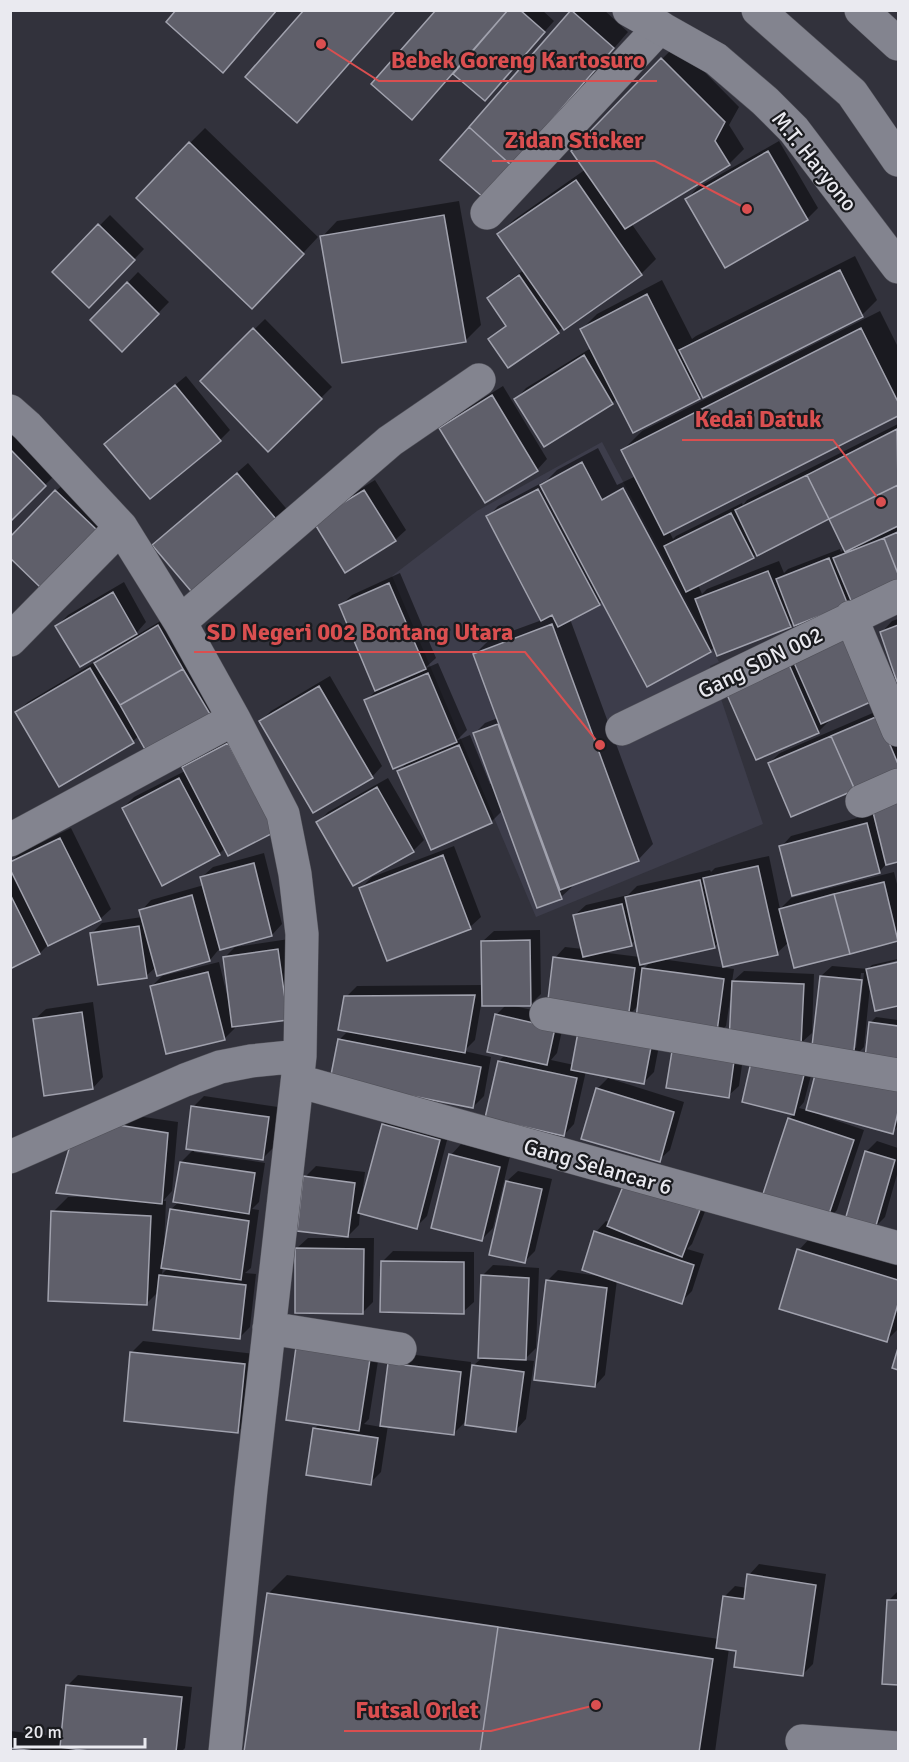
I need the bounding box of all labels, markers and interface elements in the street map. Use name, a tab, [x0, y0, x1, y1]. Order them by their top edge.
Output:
callout: Bebek Goreng Kartosuro	[379, 39, 657, 81]
text: Bebek Goreng Kartosuro	[391, 45, 645, 75]
street label: M.T. Haryono	[766, 106, 863, 217]
callout: Zidan Sticker	[492, 119, 655, 161]
text: Zidan Sticker	[504, 125, 644, 155]
callout: Kedai Datuk	[682, 398, 833, 440]
text: Kedai Datuk	[695, 404, 822, 434]
callout: SD Negeri 002 Bontang Utara	[194, 610, 525, 652]
text: SD Negeri 002 Bontang Utara	[207, 617, 513, 647]
street label: Gang SDN 002	[693, 621, 827, 704]
street label: Gang Selancar 6	[521, 1132, 675, 1201]
callout: Futsal Orlet	[344, 1689, 491, 1731]
text: Futsal Orlet	[355, 1695, 479, 1725]
scale bar	[15, 1711, 146, 1749]
text: 20 m	[24, 1721, 62, 1743]

